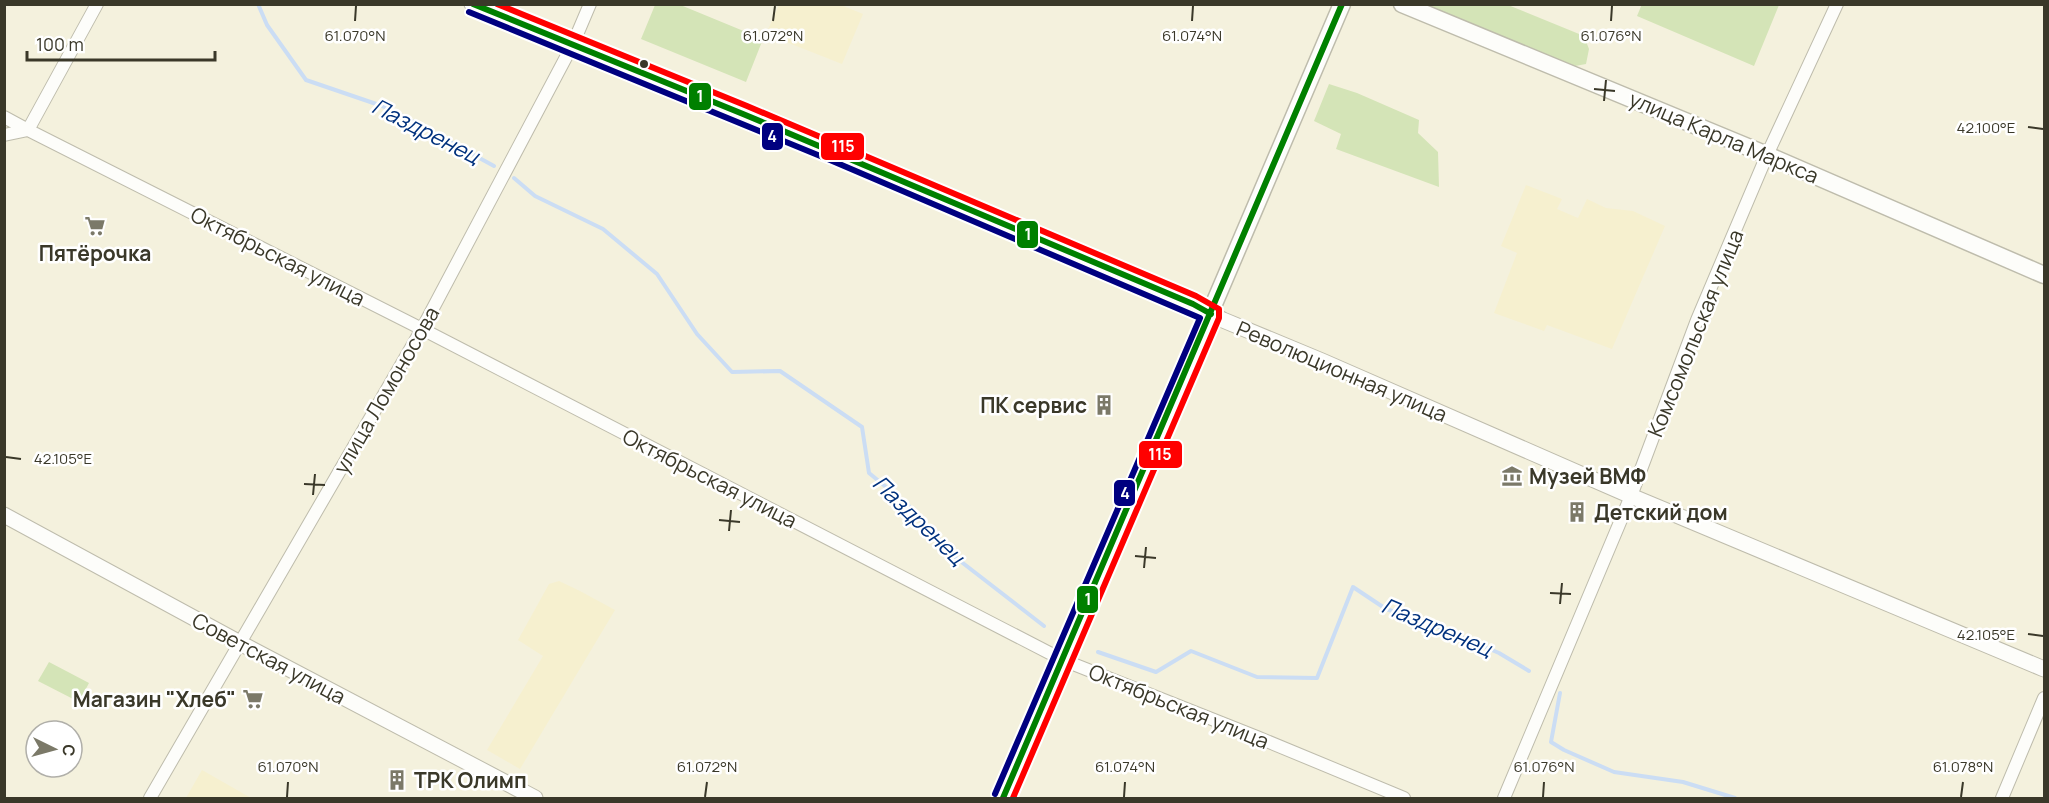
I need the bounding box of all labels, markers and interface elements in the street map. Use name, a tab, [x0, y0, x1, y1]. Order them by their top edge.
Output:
scale bar	[27, 24, 214, 62]
text: 61.070°N	[325, 25, 385, 46]
text: 61.072°N	[743, 25, 803, 46]
text: 61.074°N	[1162, 25, 1222, 46]
text: 61.076°N	[1580, 25, 1642, 46]
text: 100 m	[36, 32, 84, 56]
unlabelled marker	[638, 58, 650, 70]
line badge: 1	[688, 82, 712, 111]
street label: улица Карла Маркса	[1625, 84, 1823, 190]
text: 1	[696, 85, 704, 107]
water label: Паздренец	[367, 91, 485, 171]
text: 42.100°E	[1957, 117, 2015, 138]
line badge: 4	[761, 122, 784, 151]
text: 4	[767, 125, 777, 147]
line badge: 115	[820, 132, 865, 161]
text: 115	[831, 135, 855, 157]
street label: Октябрьская улица	[186, 200, 370, 312]
supermarket icon: Пятёрочка	[83, 214, 107, 238]
line badge: 1	[1016, 220, 1039, 249]
text: 1	[1024, 223, 1032, 245]
street label: Комсомольская улица	[1641, 225, 1749, 441]
place label: Пятёрочка	[39, 239, 151, 267]
street label: улица Ломоносова	[327, 301, 445, 479]
street label: Революционная улица	[1232, 314, 1452, 428]
place label: ПК сервис	[980, 391, 1087, 419]
building icon: ПК сервис	[1092, 393, 1116, 417]
street label: Октябрьская улица	[618, 422, 802, 534]
line badge: 115	[1138, 440, 1183, 469]
text: 115	[1148, 443, 1172, 465]
text: 42.105°E	[34, 448, 92, 469]
place label: Музей ВМФ	[1529, 462, 1646, 490]
museum icon: Музей ВМФ	[1500, 464, 1524, 488]
water label: Паздренец	[866, 469, 972, 572]
line badge: 4	[1113, 479, 1136, 507]
text: 4	[1120, 482, 1130, 504]
place label: Детский дом	[1594, 498, 1728, 526]
building icon: Детский дом	[1565, 500, 1589, 524]
line badge: 1	[1076, 585, 1099, 614]
text: 1	[1084, 588, 1092, 610]
water label: Паздренец	[1377, 590, 1497, 664]
street label: Советская улица	[187, 606, 351, 710]
text: 42.105°E	[1957, 624, 2015, 645]
street label: Октябрьская улица	[1085, 657, 1273, 755]
place label: Магазин "Хлеб"	[73, 685, 236, 713]
supermarket icon: Магазин "Хлеб"	[241, 687, 265, 711]
north arrow	[24, 719, 84, 779]
text: С	[57, 743, 80, 757]
text: 61.070°N	[258, 756, 318, 777]
text: 61.072°N	[677, 756, 737, 777]
text: 61.074°N	[1095, 756, 1155, 777]
text: 61.076°N	[1513, 756, 1575, 777]
text: 61.078°N	[1933, 756, 1993, 777]
place label: ТРК Олимп	[414, 766, 527, 794]
building icon: ТРК Олимп	[385, 768, 409, 792]

